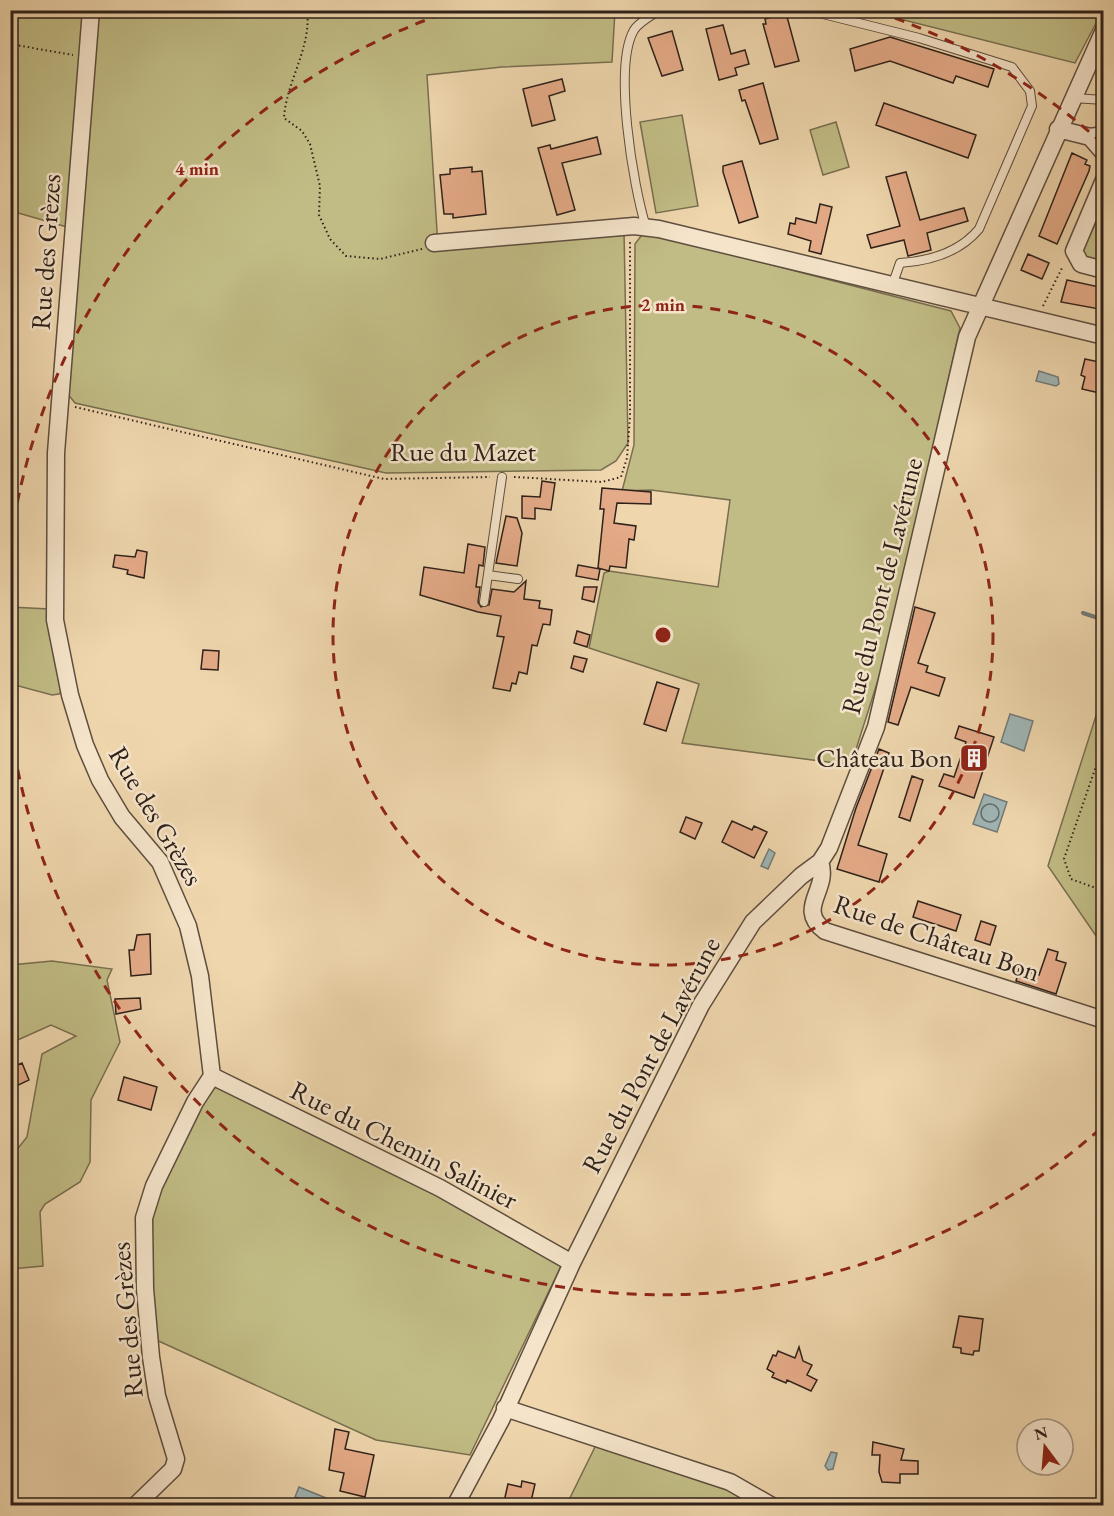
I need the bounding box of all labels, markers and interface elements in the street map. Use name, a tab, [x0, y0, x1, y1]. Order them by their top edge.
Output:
text: 4 min	[175, 157, 219, 180]
street label: Rue des Grèzes	[23, 173, 68, 331]
text: 2 min	[641, 293, 685, 316]
street label: Rue du Mazet	[390, 434, 536, 469]
street label: Rue du Pont de Lavérune	[833, 454, 930, 718]
centre of rings	[653, 625, 673, 645]
street label: Rue des Grèzes	[101, 740, 212, 892]
place label: Château Bon	[816, 740, 953, 775]
building icon: Château Bon	[958, 742, 990, 774]
street label: Rue de Château Bon	[829, 886, 1045, 989]
street label: Rue du Pont de Lavérune	[573, 930, 728, 1179]
street label: Rue du Chemin Salinier	[285, 1072, 524, 1217]
street label: Rue des Grèzes	[102, 1241, 151, 1399]
north arrow	[1015, 1417, 1075, 1477]
text: N	[1032, 1421, 1050, 1445]

